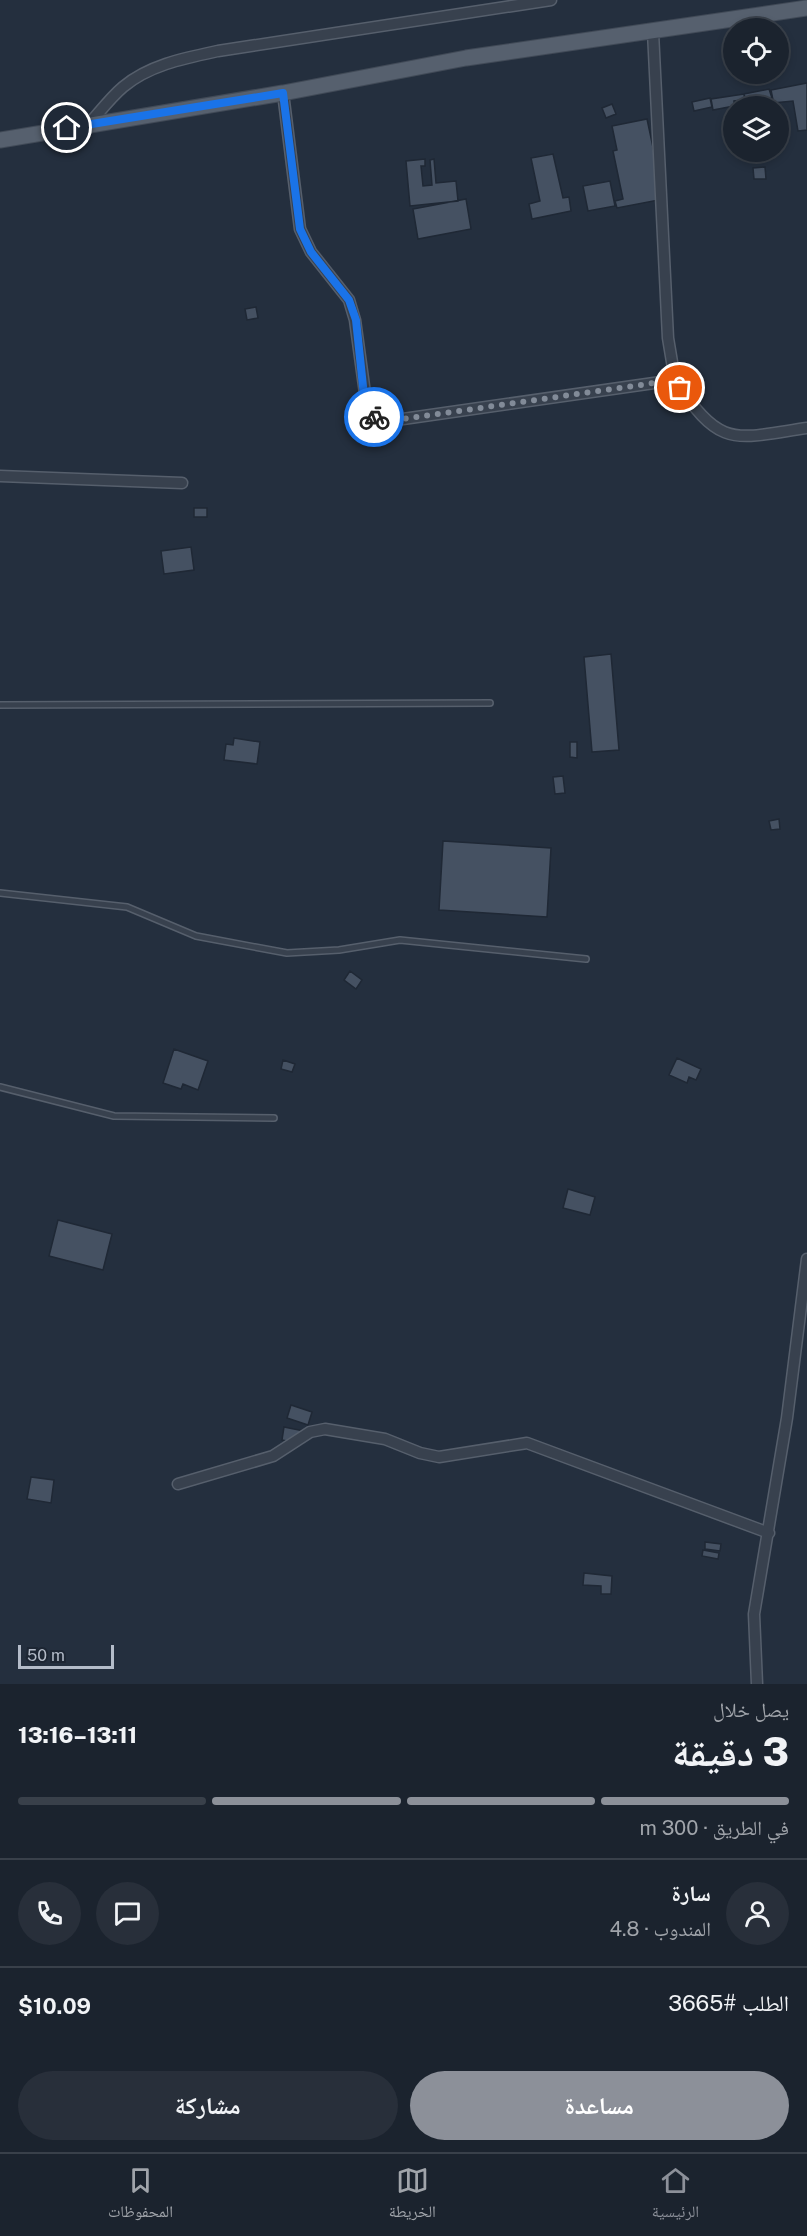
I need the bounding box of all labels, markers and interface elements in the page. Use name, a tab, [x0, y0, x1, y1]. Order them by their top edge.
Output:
map controls	[723, 18, 789, 162]
button: locate	[723, 18, 789, 84]
button: layers	[723, 96, 789, 162]
pin	[41, 102, 92, 153]
icon: home	[50, 111, 83, 144]
pin	[654, 362, 705, 413]
icon: bag	[663, 371, 696, 404]
courier	[344, 387, 404, 447]
icon: bike	[358, 401, 391, 434]
scale bar	[18, 1642, 114, 1670]
text: 50 m	[27, 1646, 65, 1665]
text: يصل خلال	[713, 1698, 789, 1722]
text: 13:11–13:16	[18, 1722, 137, 1748]
text: 3 دقيقة	[672, 1729, 789, 1775]
text: في الطريق · 300 m	[639, 1816, 789, 1840]
text: سارة	[672, 1880, 711, 1906]
button: phone	[18, 1882, 81, 1945]
button: chat	[96, 1882, 159, 1945]
button: person	[726, 1882, 789, 1945]
text: المندوب · 4.8	[609, 1917, 711, 1941]
text: الطلب #3665	[668, 1990, 789, 2016]
text: $10.09	[18, 1993, 91, 2019]
button: مشاركة	[18, 2071, 398, 2140]
button: مساعدة	[410, 2071, 789, 2140]
tab: المحفوظات	[108, 2164, 173, 2227]
tab: الخريطة	[389, 2164, 436, 2227]
tab: الرئيسية	[652, 2164, 699, 2227]

